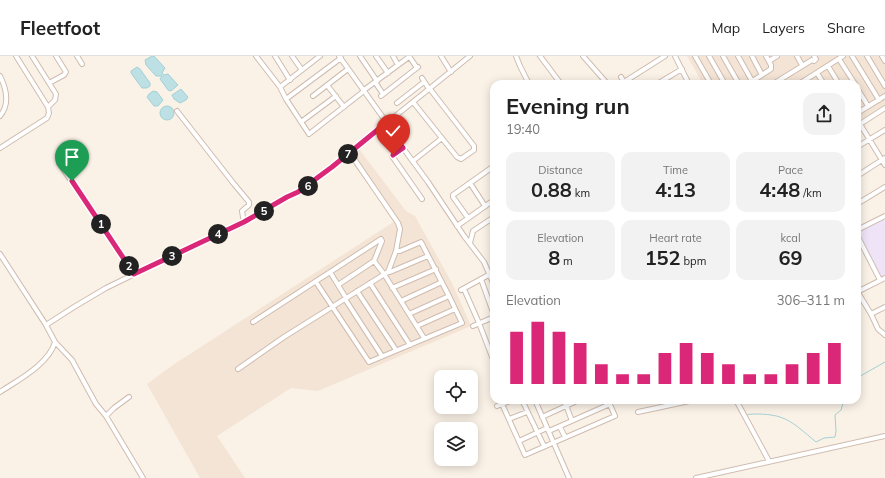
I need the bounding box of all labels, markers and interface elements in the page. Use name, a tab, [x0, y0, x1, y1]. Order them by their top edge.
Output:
text: Fleetfoot	[20, 16, 100, 40]
text: Map	[711, 19, 740, 37]
text: Layers	[762, 19, 805, 37]
text: Share	[827, 19, 865, 37]
text: Evening run	[506, 92, 630, 120]
button: share	[803, 93, 845, 135]
pin	[376, 114, 410, 155]
icon: check	[382, 120, 404, 142]
text: 19:40	[506, 121, 540, 137]
pin	[55, 140, 89, 181]
pin: 7	[338, 144, 358, 164]
icon: arrive	[61, 146, 83, 168]
text: 7	[345, 147, 351, 161]
text: Distance	[538, 163, 583, 177]
text: Time	[663, 163, 688, 177]
text: Pace	[778, 163, 803, 177]
pin: 6	[298, 176, 318, 196]
text: 0.88	[531, 177, 572, 202]
text: 4:13	[655, 177, 696, 202]
text: 4:48	[759, 177, 800, 202]
text: 6	[305, 179, 311, 193]
text: km	[572, 186, 590, 200]
text: /km	[800, 186, 822, 200]
pin: 5	[254, 201, 274, 221]
text: 5	[261, 204, 267, 218]
pin: 1	[91, 214, 111, 234]
text: 1	[98, 217, 104, 231]
pin: 4	[208, 224, 228, 244]
text: 4	[215, 227, 221, 241]
text: Elevation	[537, 231, 584, 245]
text: Heart rate	[649, 231, 702, 245]
text: kcal	[780, 231, 801, 245]
text: 8	[548, 245, 560, 270]
text: 152	[645, 245, 681, 270]
text: 69	[779, 245, 803, 270]
pin: 3	[162, 246, 182, 266]
text: 3	[169, 249, 175, 263]
text: m	[560, 254, 573, 268]
text: bpm	[681, 254, 706, 268]
pin: 2	[119, 256, 139, 276]
text: 2	[126, 259, 132, 273]
text: Elevation	[506, 292, 561, 308]
text: 306–311 m	[777, 292, 845, 308]
map controls	[434, 370, 478, 466]
button: locate	[434, 370, 478, 414]
button: layers	[434, 422, 478, 466]

